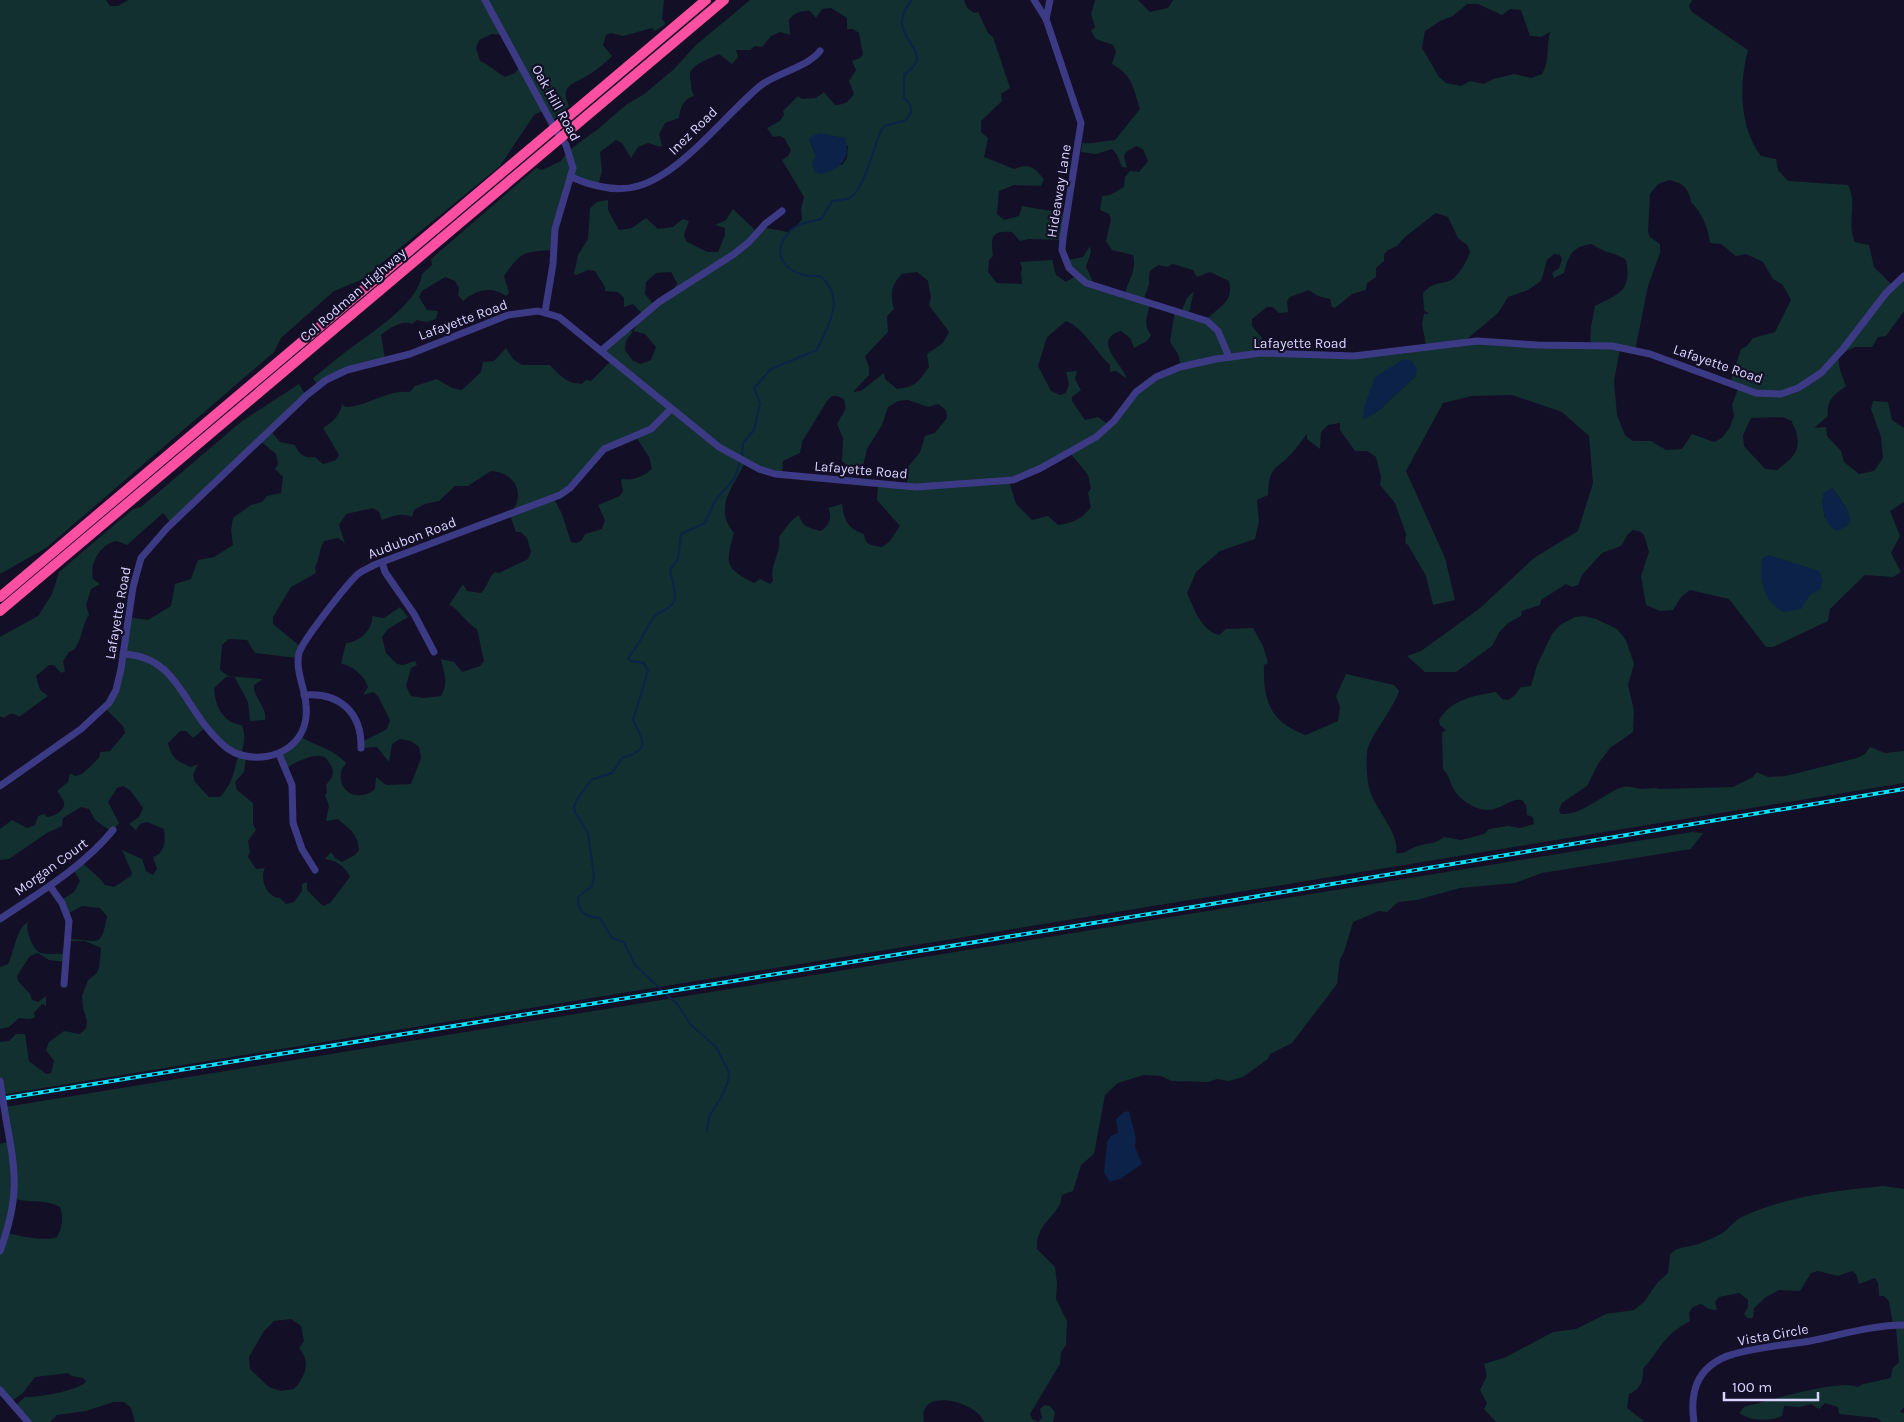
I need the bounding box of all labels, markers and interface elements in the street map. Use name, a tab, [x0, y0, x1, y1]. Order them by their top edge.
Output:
street label: Oak Hill Road	[528, 62, 584, 144]
street label: Inez Road	[665, 103, 721, 159]
street label: Hideaway Lane	[1043, 143, 1075, 239]
street label: Col Rodman Highway	[297, 244, 410, 346]
street label: Lafayette Road	[416, 296, 510, 344]
street label: Lafayette Road	[1253, 335, 1347, 352]
street label: Lafayette Road	[1671, 341, 1765, 387]
street label: Lafayette Road	[814, 457, 908, 483]
street label: Audubon Road	[365, 513, 459, 563]
street label: Lafayette Road	[101, 565, 135, 661]
street label: Morgan Court	[11, 835, 91, 899]
street label: Vista Circle	[1736, 1320, 1810, 1350]
scale bar	[1724, 1370, 1818, 1402]
text: 100 m	[1732, 1378, 1772, 1396]

